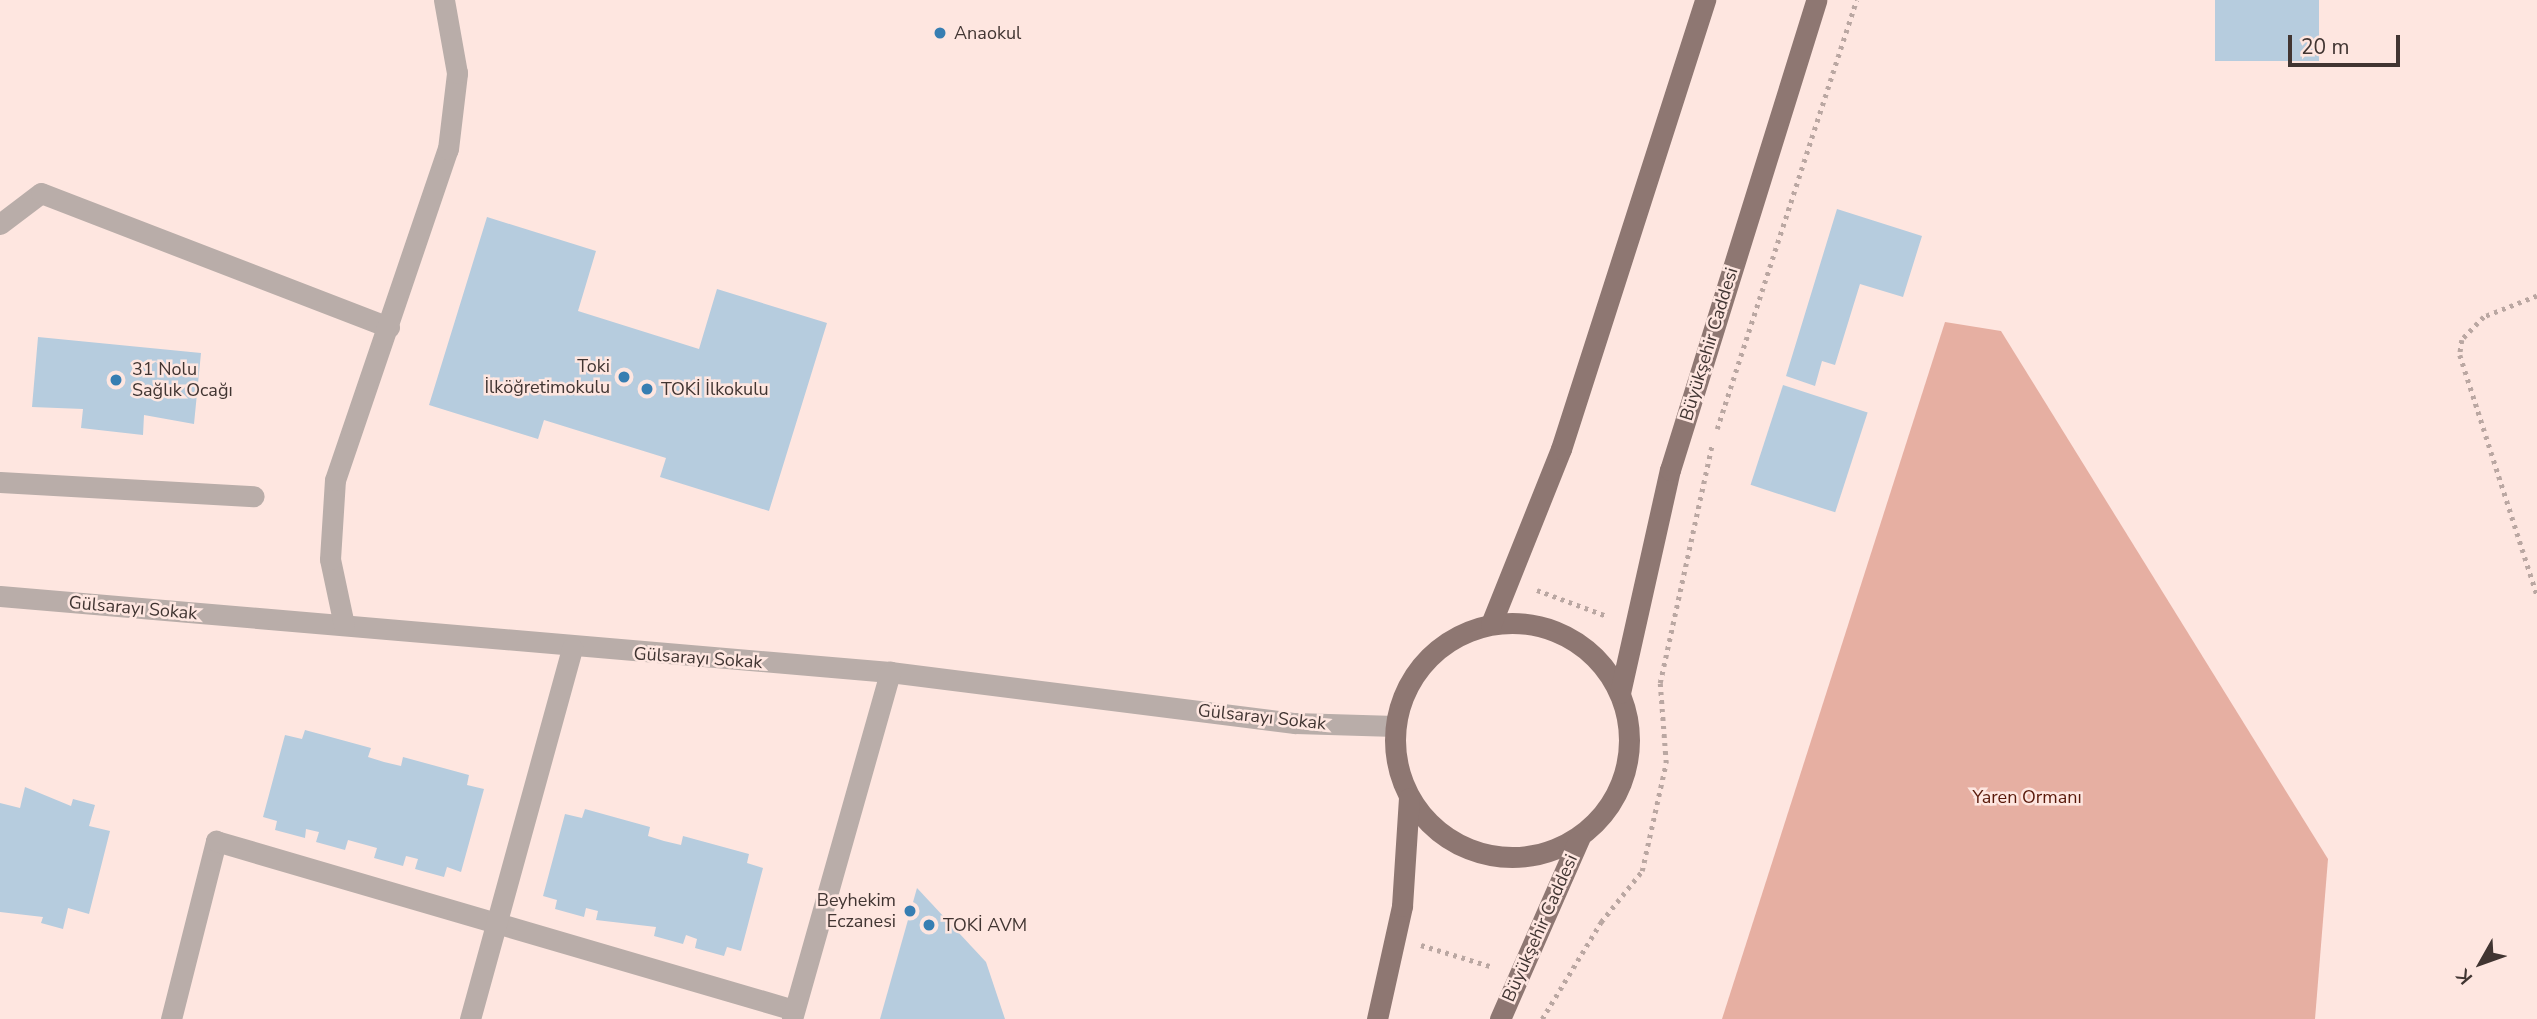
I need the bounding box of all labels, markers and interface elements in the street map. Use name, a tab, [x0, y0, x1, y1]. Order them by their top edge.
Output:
scale bar	[2292, 21, 2404, 65]
place label: Anaokul	[954, 22, 1021, 44]
marker: Anaokul	[932, 25, 948, 41]
text: 20 m	[2301, 33, 2350, 61]
street label: Büyükşehir Caddesi	[1675, 265, 1743, 423]
place label: Toki İlköğretimokulu	[484, 356, 610, 398]
place label: 31 Nolu Sağlık Ocağı	[132, 359, 233, 402]
marker: Toki İlköğretimokulu	[616, 369, 632, 385]
marker: 31 Nolu Sağlık Ocağı	[106, 370, 126, 390]
place label: TOKİ İlkokulu	[661, 378, 769, 400]
marker: TOKİ İlkokulu	[639, 381, 655, 397]
street label: Gülsarayı Sokak	[68, 592, 198, 624]
street label: Gülsarayı Sokak	[633, 643, 763, 673]
street label: Gülsarayı Sokak	[1197, 700, 1327, 734]
park label: Yaren Ormanı	[1972, 786, 2082, 808]
street label: Büyükşehir Caddesi	[1498, 851, 1582, 1005]
place label: Beyhekim Eczanesi	[817, 890, 896, 932]
marker: Beyhekim Eczanesi	[902, 903, 918, 919]
place label: TOKİ AVM	[943, 914, 1027, 936]
marker: TOKİ AVM	[921, 917, 937, 933]
north arrow	[2446, 928, 2516, 998]
text: K	[2451, 963, 2479, 990]

